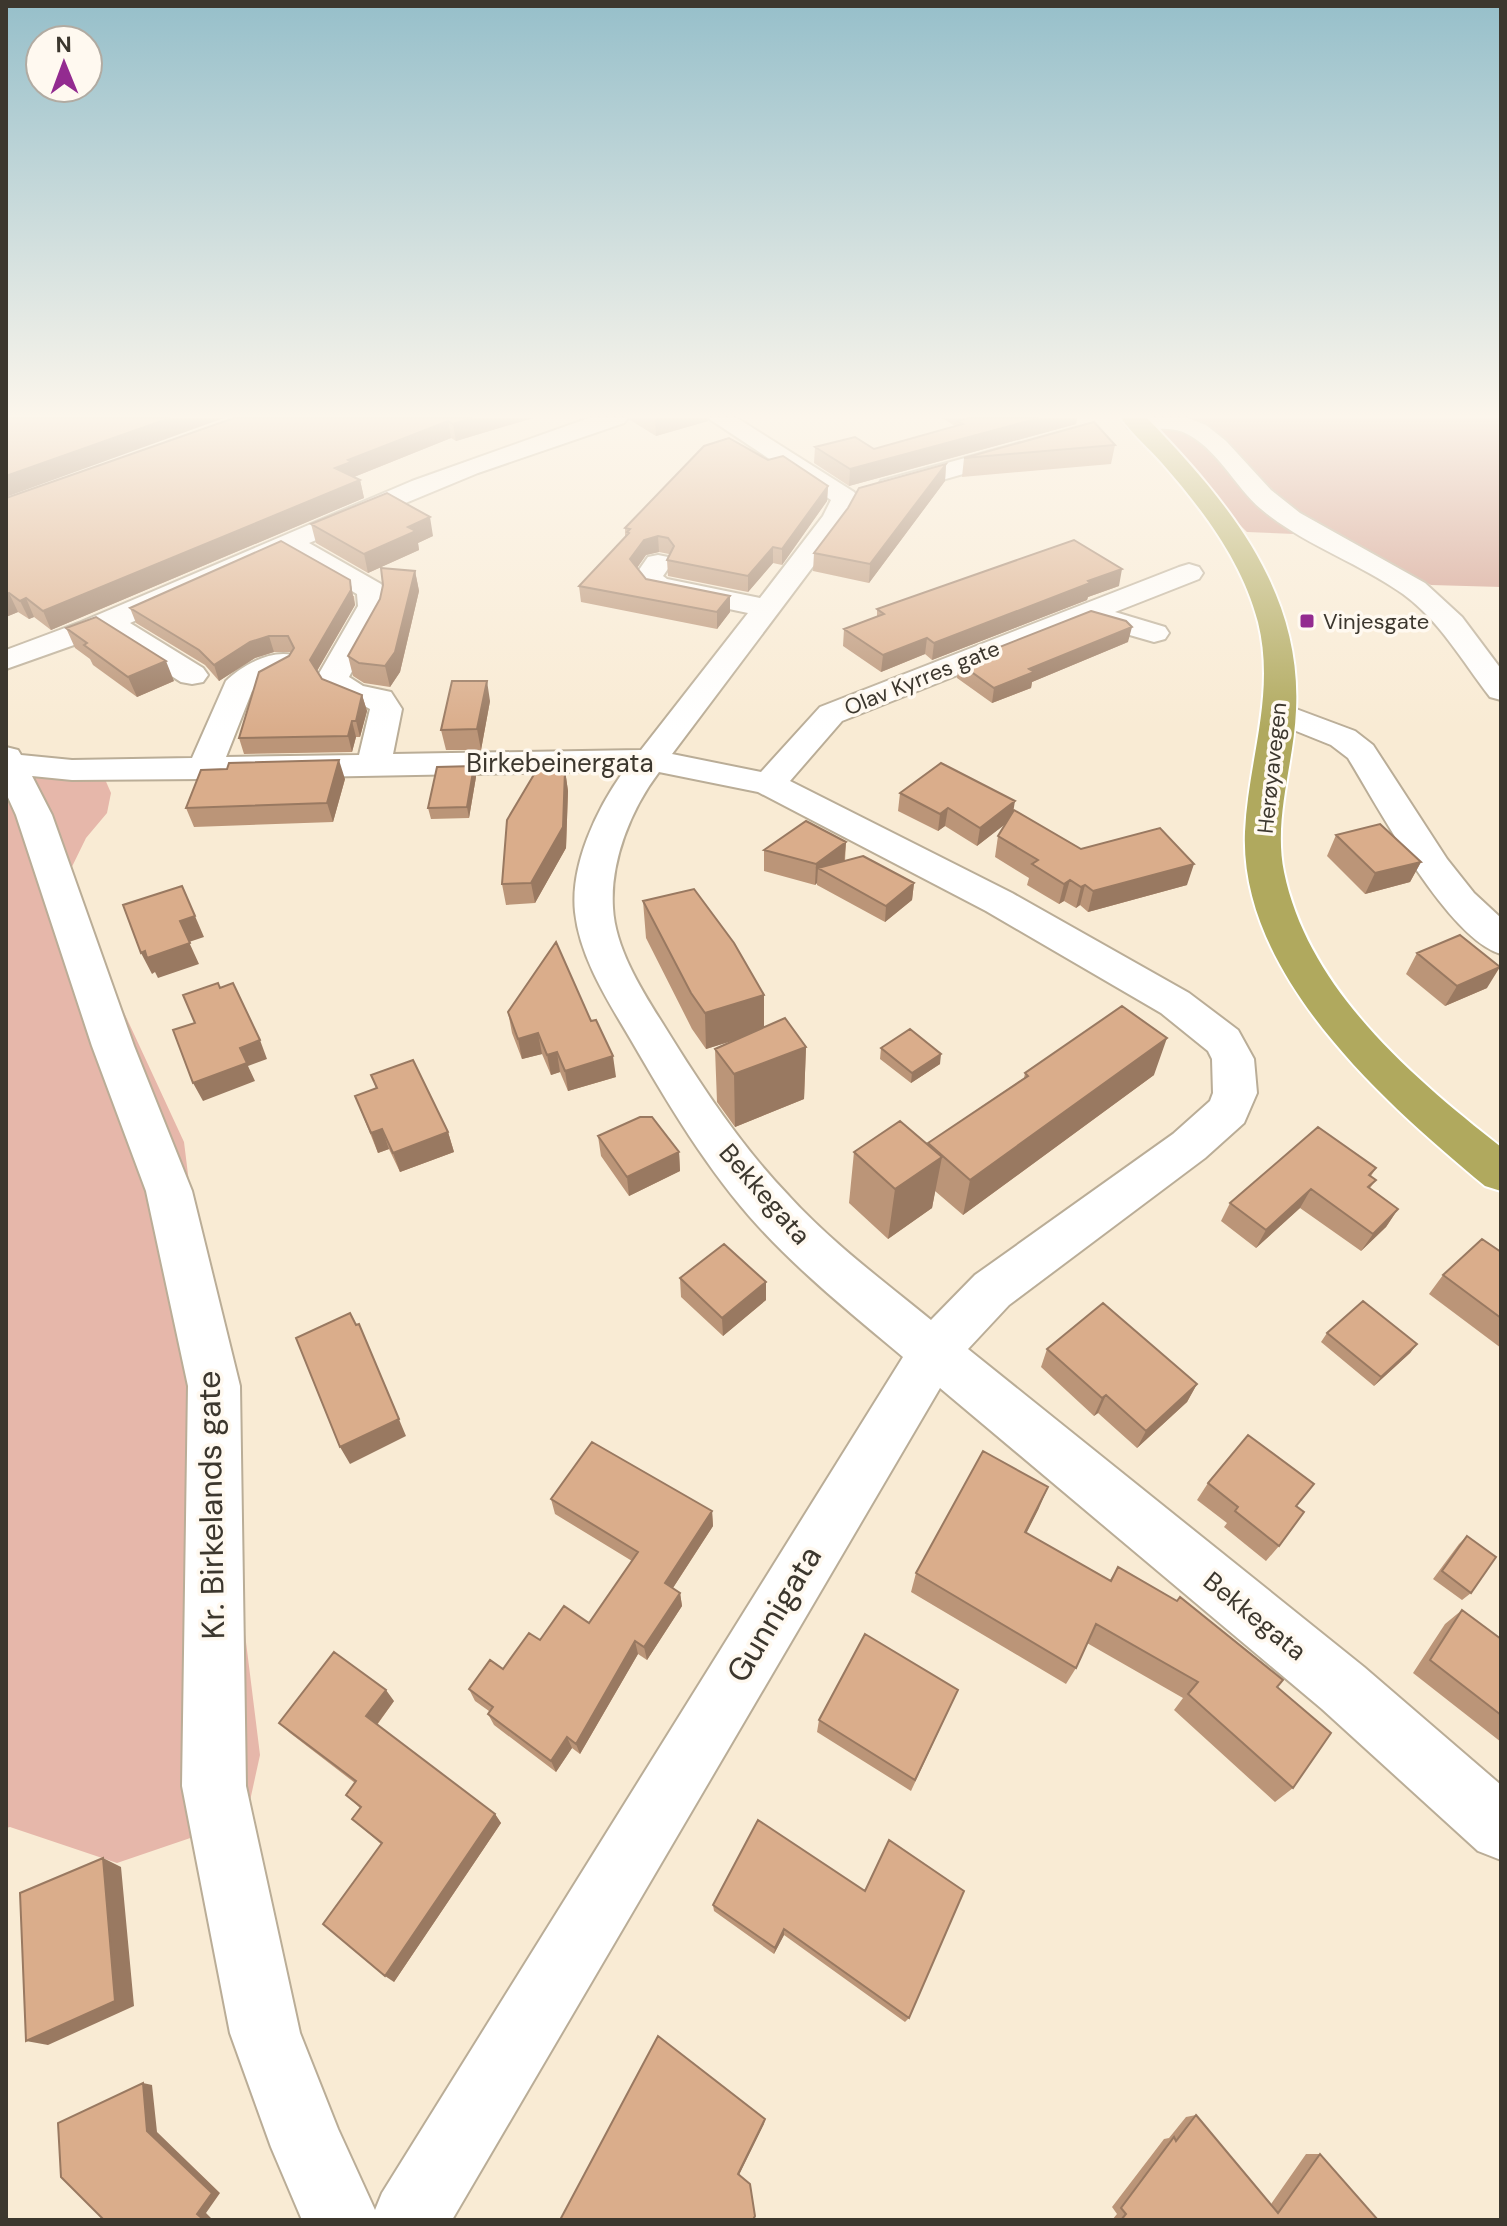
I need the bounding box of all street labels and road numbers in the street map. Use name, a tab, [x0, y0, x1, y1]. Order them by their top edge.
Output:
street label: Olav Kyrres gate	[840, 634, 1004, 722]
street label: Herøyavegen	[1251, 701, 1293, 835]
street label: Birkebeinergata	[466, 746, 654, 780]
street label: Bekkegata	[712, 1136, 818, 1252]
street label: Kr. Birkelands gate	[188, 1370, 234, 1640]
street label: Gunnigata	[717, 1538, 831, 1690]
street label: Bekkegata	[1196, 1564, 1314, 1668]

